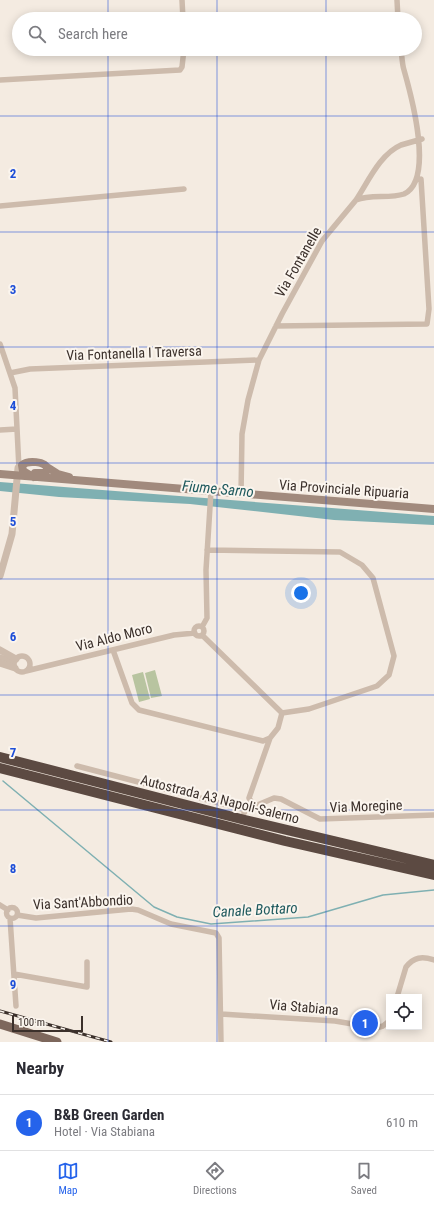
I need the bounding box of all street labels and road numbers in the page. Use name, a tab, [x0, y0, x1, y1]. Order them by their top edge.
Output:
street label: Via Fontanelle	[271, 224, 325, 300]
street label: Via Fontanella I Traversa	[66, 343, 202, 363]
street label: Via Provinciale Ripuaria	[278, 476, 410, 502]
street label: Via Aldo Moro	[74, 620, 154, 654]
street label: Autostrada A3 Napoli-Salerno	[139, 772, 301, 826]
street label: Via Moregine	[329, 797, 403, 815]
street label: Via Sant'Abbondio	[32, 891, 134, 913]
street label: Via Stabiana	[269, 996, 339, 1018]

